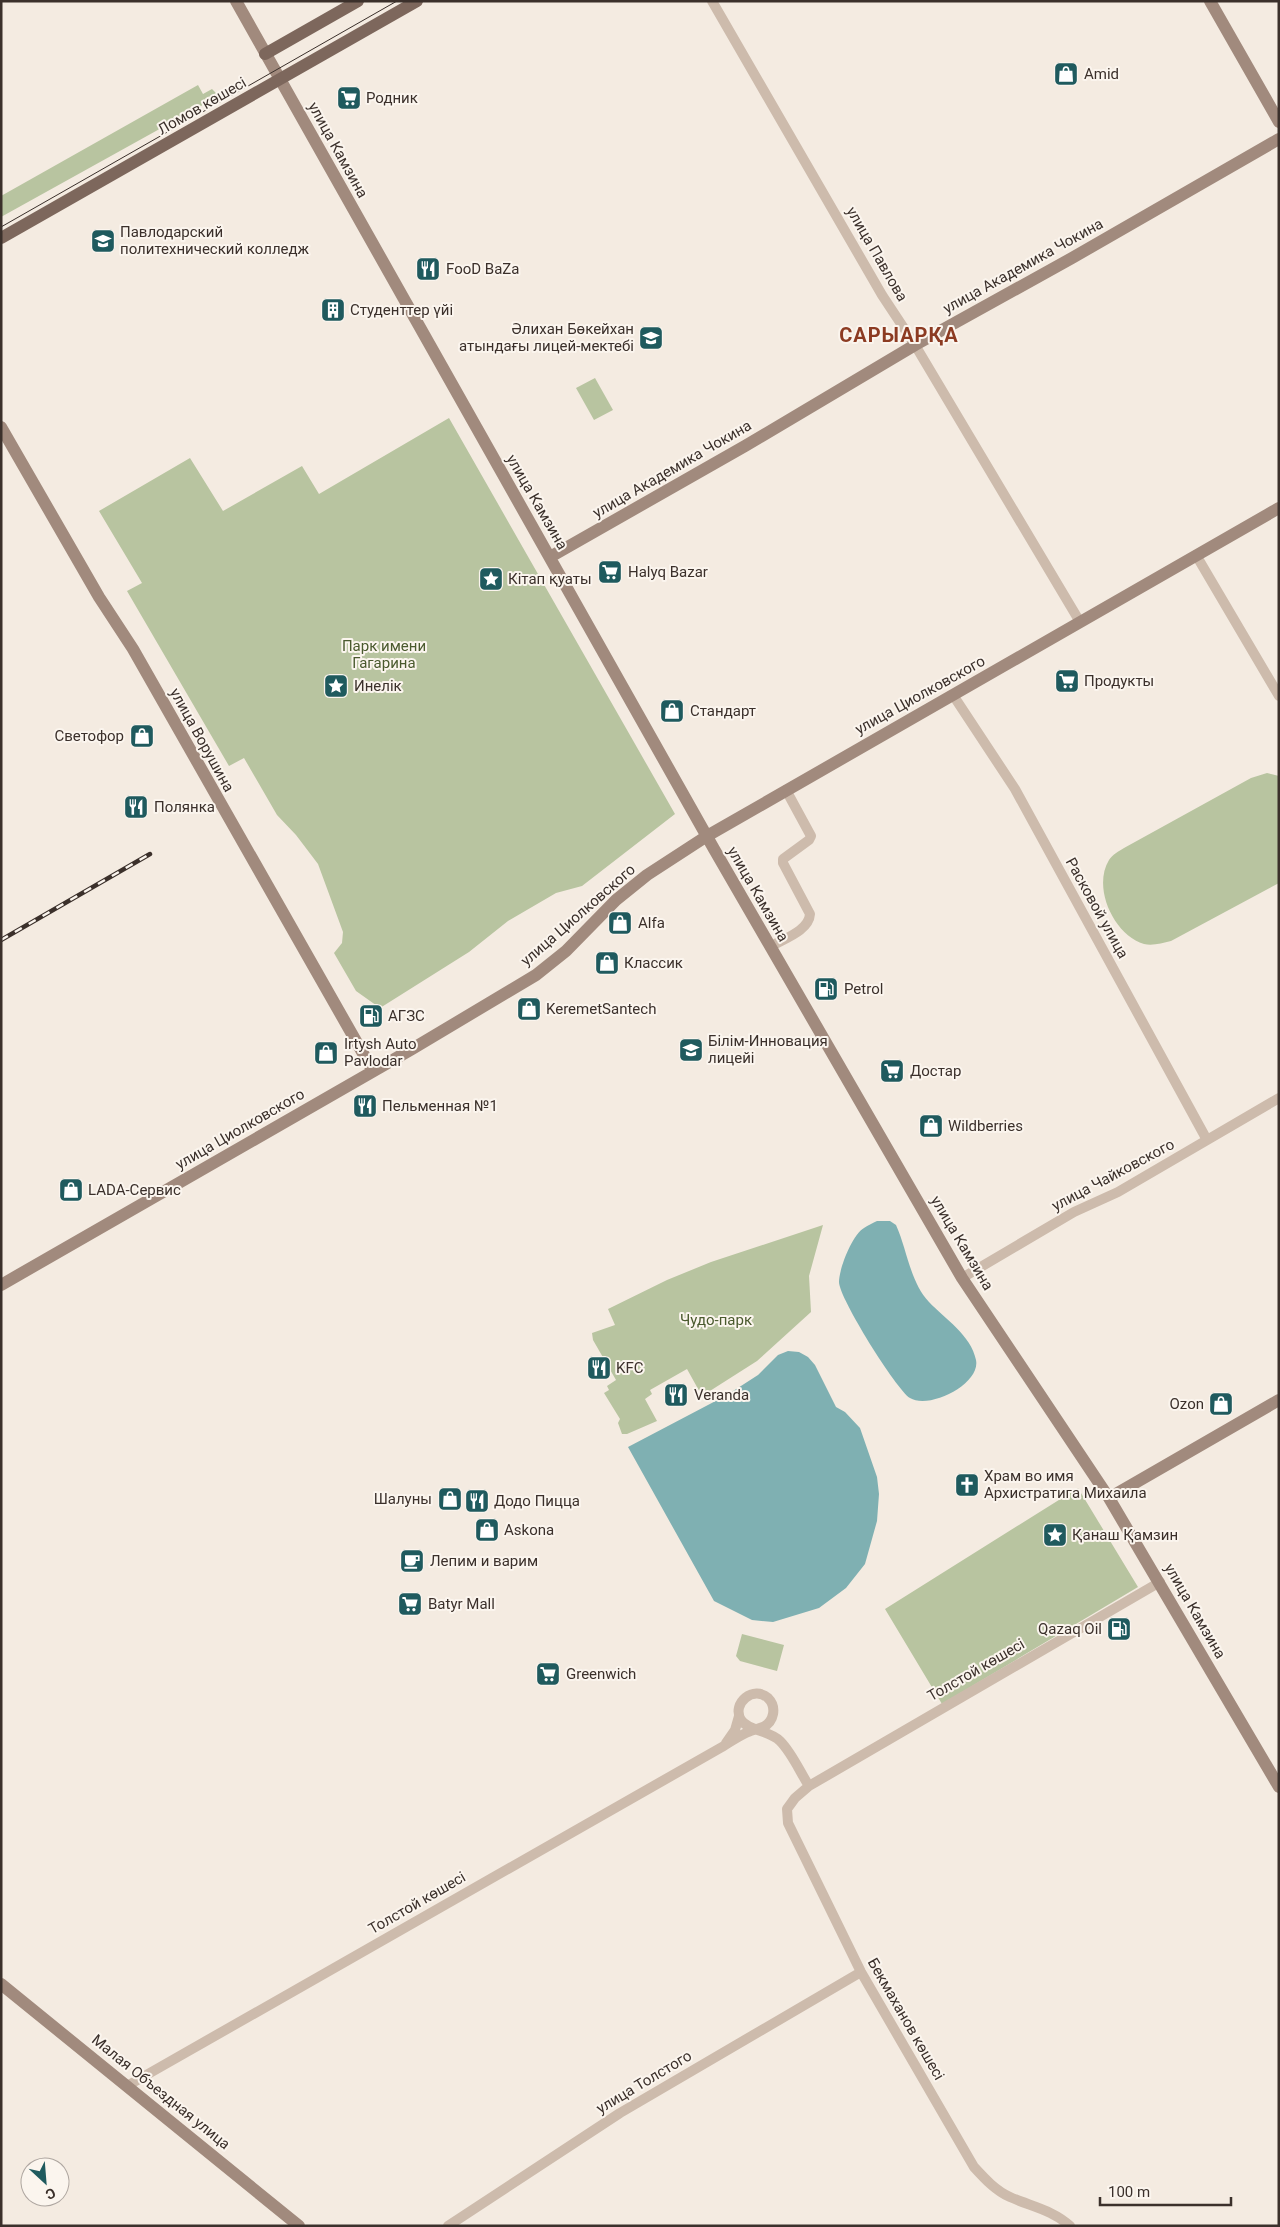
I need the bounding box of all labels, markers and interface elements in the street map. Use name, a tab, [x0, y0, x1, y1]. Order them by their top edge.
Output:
shop icon: Amid	[1053, 61, 1079, 87]
place label: Amid	[1084, 65, 1119, 83]
street label: Ломов көшесі	[155, 73, 249, 139]
supermarket icon: Родник	[336, 85, 362, 111]
place label: Родник	[366, 89, 418, 107]
street label: улица Камзина	[304, 99, 372, 201]
street label: улица Павлова	[843, 203, 911, 305]
street label: улица Академика Чокина	[940, 214, 1106, 318]
place label: Павлодарский политехнический колледж	[120, 223, 310, 258]
school or university icon: Павлодарский политехнический колледж	[90, 228, 116, 254]
restaurant icon: FooD BaZa	[415, 256, 441, 282]
place label: FooD BaZa	[446, 260, 519, 278]
building icon: Студенттер үйі	[320, 297, 346, 323]
place label: Студенттер үйі	[350, 301, 453, 319]
place label: Әлихан Бөкейхан атындағы лицей-мектебі	[459, 320, 634, 355]
district label: САРЫАРҚА	[839, 323, 959, 347]
school or university icon: Әлихан Бөкейхан атындағы лицей-мектебі	[638, 325, 664, 351]
street label: улица Академика Чокина	[590, 416, 754, 522]
street label: улица Камзина	[502, 451, 572, 553]
supermarket icon: Halyq Bazar	[597, 559, 623, 585]
place label: Halyq Bazar	[628, 563, 708, 581]
place icon: Кітап қуаты	[478, 566, 504, 592]
place label: Кітап қуаты	[508, 570, 592, 588]
park label: Парк имени Гагарина	[342, 637, 426, 672]
street label: улица Циолковского	[852, 652, 988, 738]
supermarket icon: Продукты	[1054, 668, 1080, 694]
place label: Продукты	[1084, 672, 1154, 690]
place icon: Инелік	[323, 673, 349, 699]
place label: Инелік	[354, 677, 402, 695]
street label: улица Ворушина	[166, 685, 238, 795]
shop icon: Стандарт	[659, 698, 685, 724]
place label: Стандарт	[690, 702, 756, 720]
shop icon: Светофор	[129, 723, 155, 749]
place label: Светофор	[54, 727, 124, 745]
restaurant icon: Полянка	[123, 794, 149, 820]
place label: Полянка	[154, 798, 215, 816]
street label: улица Камзина	[723, 843, 793, 945]
street label: Расковой улица	[1062, 854, 1132, 962]
street label: улица Циолковского	[517, 860, 639, 970]
shop icon: Alfa	[607, 910, 633, 936]
place label: Alfa	[638, 914, 665, 932]
shop icon: Классик	[594, 950, 620, 976]
place label: Классик	[624, 954, 683, 972]
fuel station icon: Petrol	[813, 976, 839, 1002]
place label: Petrol	[844, 980, 883, 998]
shop icon: KeremetSantech	[516, 996, 542, 1022]
place label: KeremetSantech	[546, 1000, 656, 1018]
fuel station icon: АГЗС	[358, 1003, 384, 1029]
place label: АГЗС	[388, 1007, 425, 1025]
place label: Білім-Инновация лицейі	[708, 1032, 828, 1067]
place label: Irtysh Auto Pavlodar	[344, 1035, 417, 1070]
school or university icon: Білім-Инновация лицейі	[678, 1037, 704, 1063]
shop icon: Irtysh Auto Pavlodar	[313, 1040, 339, 1066]
supermarket icon: Достар	[879, 1058, 905, 1084]
place label: Достар	[910, 1062, 961, 1080]
street label: улица Циолковского	[172, 1085, 308, 1173]
restaurant icon: Пельменная №1	[352, 1093, 378, 1119]
place label: Пельменная №1	[382, 1097, 498, 1115]
shop icon: Wildberries	[918, 1113, 944, 1139]
place label: Wildberries	[948, 1117, 1023, 1135]
street label: улица Чайковского	[1049, 1135, 1177, 1215]
shop icon: LADA-Сервис	[58, 1177, 84, 1203]
place label: LADA-Сервис	[88, 1181, 181, 1199]
street label: улица Камзина	[927, 1193, 997, 1293]
park label: Чудо-парк	[680, 1311, 752, 1329]
restaurant icon: KFC	[586, 1355, 612, 1381]
place label: KFC	[616, 1359, 644, 1377]
restaurant icon: Veranda	[663, 1382, 689, 1408]
place label: Veranda	[694, 1386, 749, 1404]
shop icon: Ozon	[1208, 1391, 1234, 1417]
place label: Ozon	[1170, 1395, 1204, 1413]
place label: Храм во имя Архистратига Михаила	[984, 1467, 1147, 1502]
church icon: Храм во имя Архистратига Михаила	[954, 1472, 980, 1498]
shop icon: Шалуны	[437, 1486, 463, 1512]
restaurant icon: Додо Пицца	[464, 1488, 490, 1514]
place label: Шалуны	[374, 1490, 432, 1508]
place label: Додо Пицца	[494, 1492, 580, 1510]
shop icon: Askona	[474, 1517, 500, 1543]
place label: Askona	[504, 1521, 554, 1539]
place icon: Қанаш Қамзин	[1042, 1522, 1068, 1548]
place label: Қанаш Қамзин	[1072, 1526, 1178, 1544]
cafe icon: Лепим и варим	[399, 1548, 425, 1574]
place label: Лепим и варим	[430, 1552, 538, 1570]
street label: улица Камзина	[1160, 1560, 1230, 1662]
supermarket icon: Batyr Mall	[397, 1591, 423, 1617]
place label: Batyr Mall	[428, 1595, 495, 1613]
fuel station icon: Qazaq Oil	[1106, 1616, 1132, 1642]
place label: Qazaq Oil	[1038, 1620, 1102, 1638]
street label: Толстой көшесі	[924, 1635, 1028, 1705]
supermarket icon: Greenwich	[535, 1661, 561, 1687]
place label: Greenwich	[566, 1665, 636, 1683]
street label: Толстой көшесі	[365, 1868, 469, 1938]
street label: Бекмаханов көшесі	[864, 1955, 948, 2083]
street label: Малая Объездная улица	[88, 2031, 234, 2153]
street label: улица Толстого	[593, 2046, 695, 2118]
north arrow	[20, 2157, 70, 2207]
scale bar	[1100, 2174, 1231, 2206]
text: 100 m	[1108, 2183, 1150, 2201]
text: С	[43, 2184, 58, 2203]

